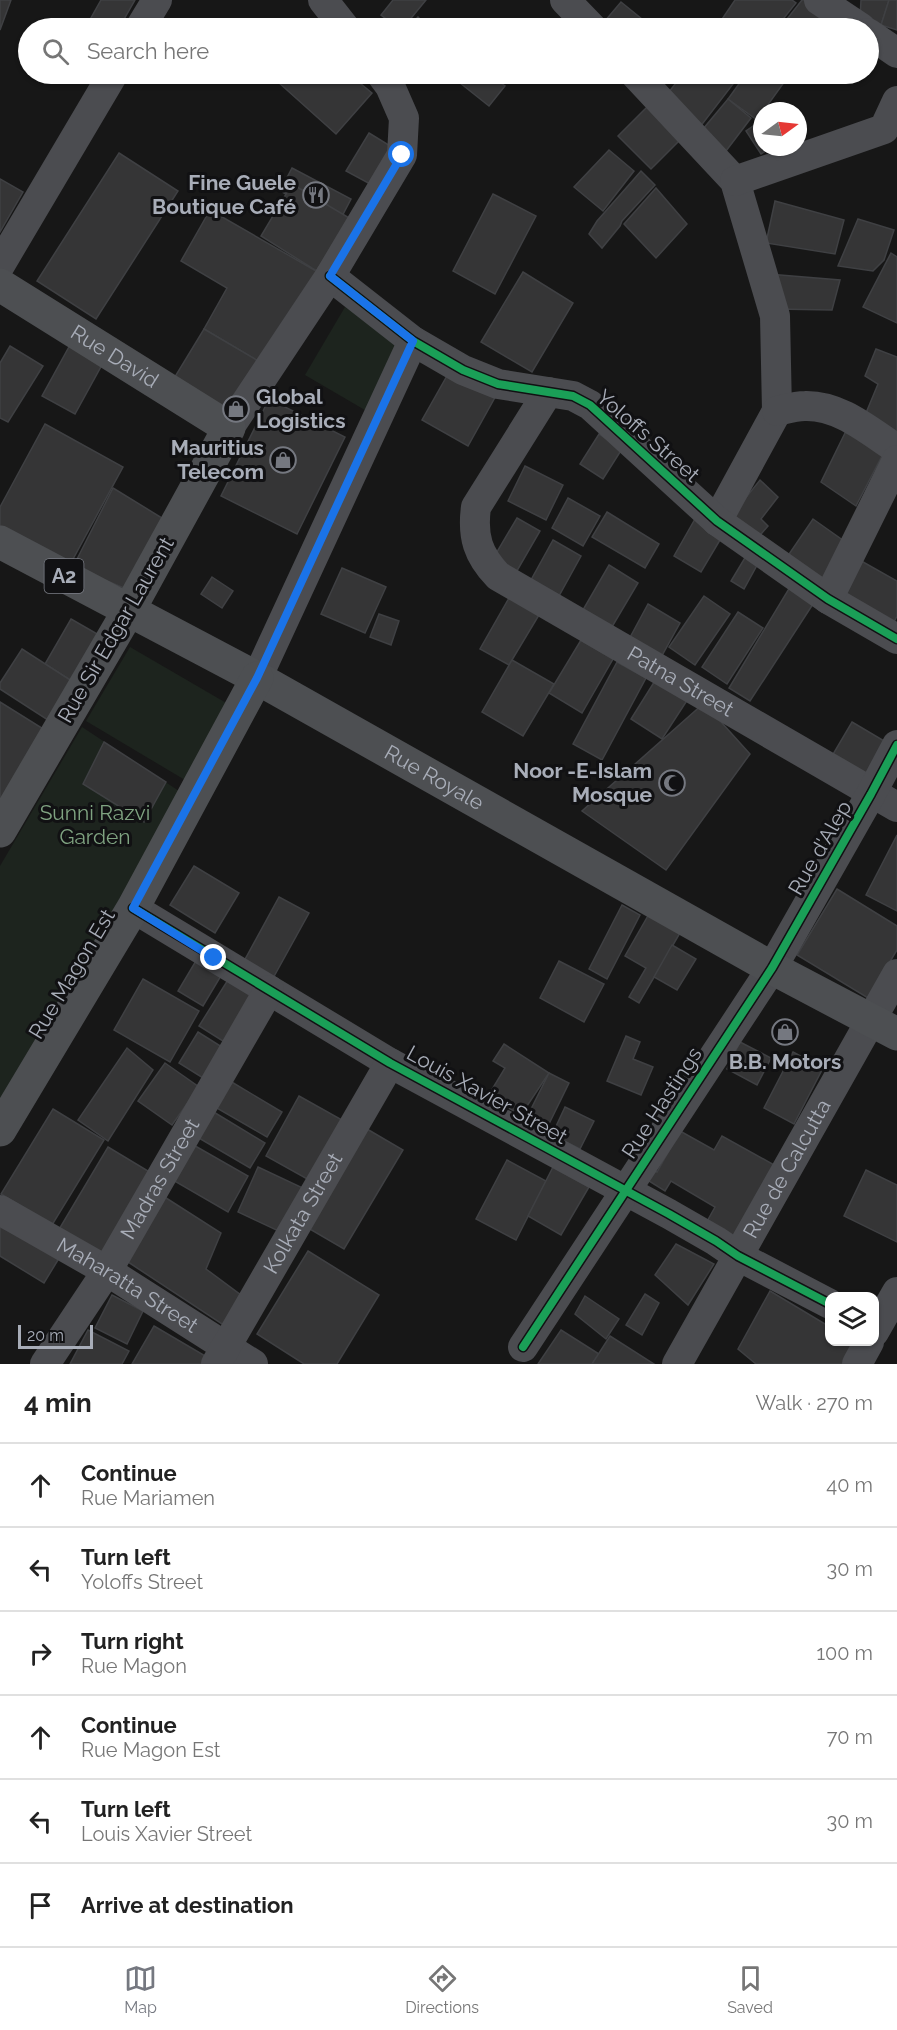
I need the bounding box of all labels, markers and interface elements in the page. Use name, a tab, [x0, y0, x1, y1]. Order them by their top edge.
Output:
search box	[18, 18, 879, 84]
icon: search	[39, 35, 72, 68]
text: Search here	[87, 38, 209, 64]
north arrow	[753, 102, 807, 156]
route start	[388, 141, 414, 167]
place label: Fine Guele Boutique Café	[152, 170, 296, 219]
restaurant icon: Fine Guele Boutique Café	[301, 180, 331, 210]
street label: Rue David	[66, 319, 163, 393]
place label: Global Logistics	[256, 384, 346, 433]
street label: Yoloffs Street	[592, 384, 705, 487]
shop icon: Global Logistics	[221, 394, 251, 424]
place label: Mauritius Telecom	[171, 435, 264, 484]
shop icon: Mauritius Telecom	[268, 445, 298, 475]
street label: Rue Sir Edgar Laurent	[52, 532, 179, 727]
road number: A2	[44, 559, 84, 593]
street label: Patna Street	[623, 641, 738, 722]
street label: Rue Royale	[380, 739, 488, 815]
place label: Noor -E-Islam Mosque	[513, 758, 652, 807]
mosque icon: Noor -E-Islam Mosque	[657, 768, 687, 798]
street label: Rue d'Alep	[783, 796, 857, 899]
park label: Sunni Razvi Garden	[40, 800, 150, 849]
street label: Rue Magon Est	[23, 905, 120, 1043]
route end	[200, 944, 226, 970]
shop icon: B.B. Motors	[770, 1017, 800, 1047]
street label: Louis Xavier Street	[403, 1040, 572, 1149]
street label: Rue Hastings	[616, 1042, 707, 1163]
place label: B.B. Motors	[729, 1049, 841, 1074]
street label: Rue de Calcutta	[738, 1095, 836, 1243]
street label: Madras Street	[115, 1114, 204, 1244]
street label: Kolkata Street	[258, 1148, 347, 1278]
street label: Maharatta Street	[53, 1232, 203, 1338]
map controls	[825, 1292, 879, 1346]
button: layers	[825, 1292, 879, 1346]
scale bar	[18, 1322, 93, 1350]
text: 20 m	[27, 1326, 64, 1345]
text: 4 min	[24, 1388, 92, 1418]
text: Walk · 270 m	[755, 1391, 873, 1415]
text: Continue	[81, 1460, 177, 1486]
icon: ahead	[24, 1469, 57, 1502]
text: 40 m	[826, 1473, 873, 1497]
text: Rue Mariamen	[81, 1486, 215, 1510]
text: Turn left	[81, 1544, 171, 1570]
icon: left	[24, 1553, 57, 1586]
text: 30 m	[827, 1557, 873, 1581]
text: Yoloffs Street	[81, 1570, 203, 1594]
text: Turn right	[81, 1628, 184, 1654]
icon: right	[24, 1637, 57, 1670]
text: 100 m	[816, 1641, 873, 1665]
text: Rue Magon	[81, 1654, 187, 1678]
text: Continue	[81, 1712, 177, 1738]
icon: ahead	[24, 1721, 57, 1754]
text: 70 m	[827, 1725, 873, 1749]
text: Rue Magon Est	[81, 1738, 221, 1762]
text: Turn left	[81, 1796, 171, 1822]
icon: left	[24, 1805, 57, 1838]
text: 30 m	[827, 1809, 873, 1833]
text: Louis Xavier Street	[81, 1822, 252, 1846]
icon: arrive	[24, 1889, 57, 1922]
text: Arrive at destination	[81, 1892, 294, 1918]
tab: Map	[124, 1962, 157, 2017]
tab: Directions	[405, 1962, 479, 2017]
tab: Saved	[727, 1962, 773, 2017]

